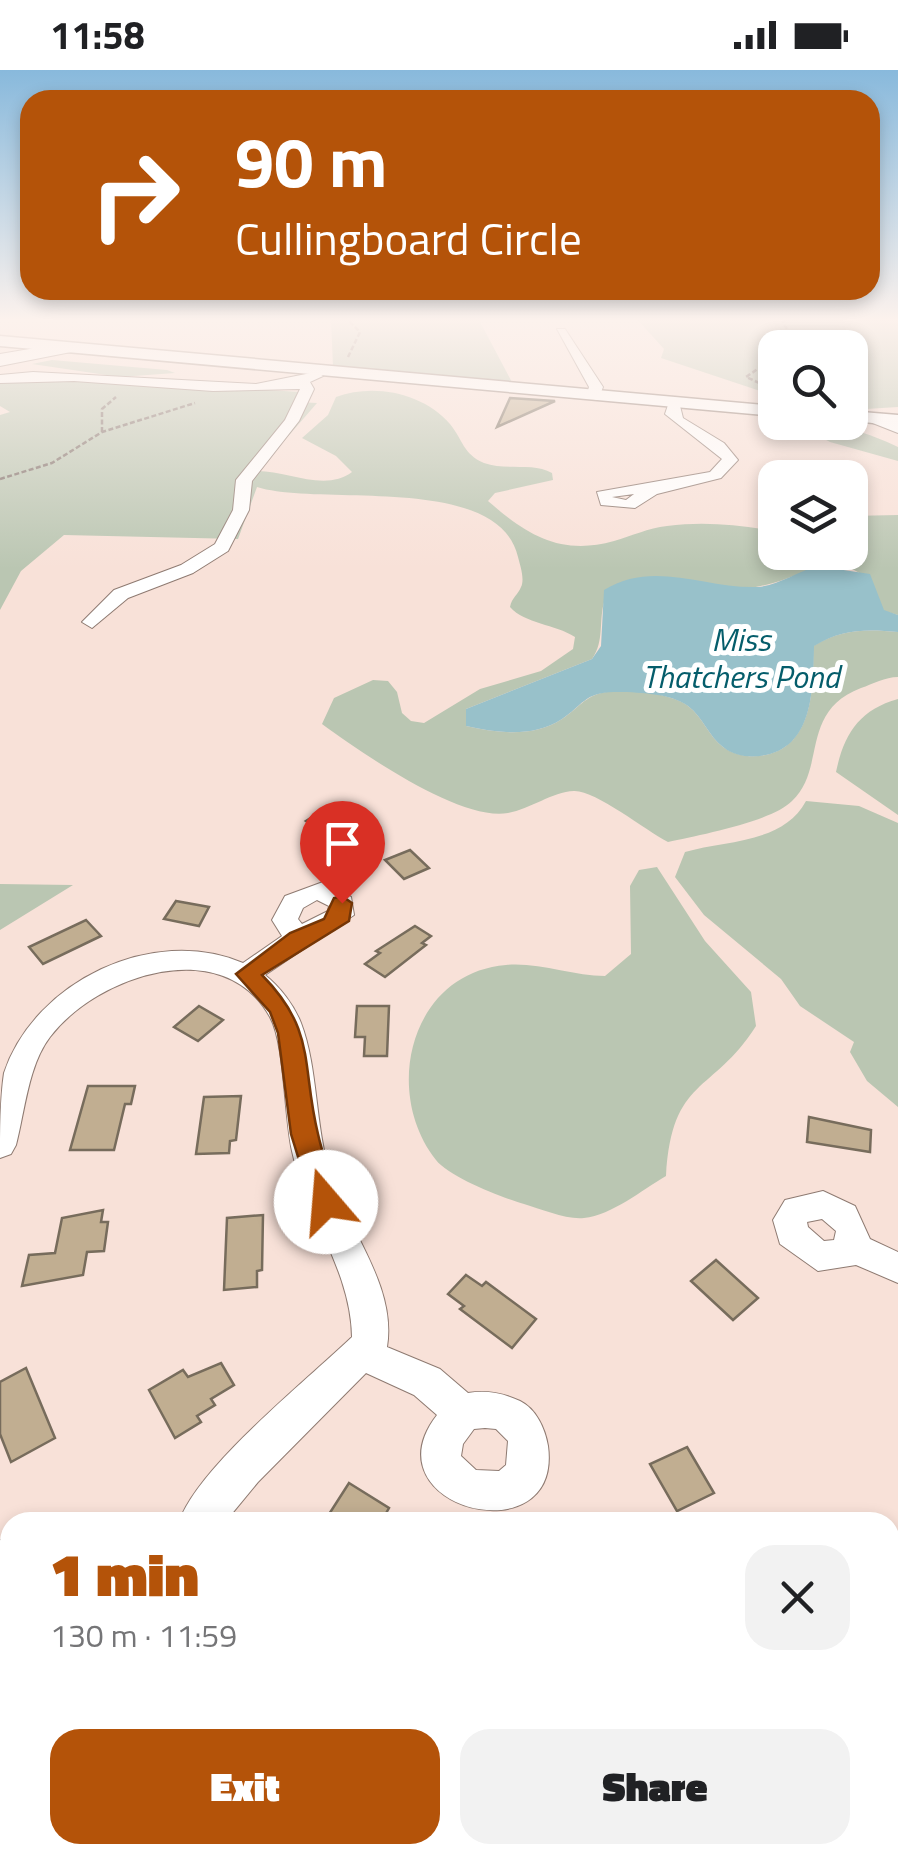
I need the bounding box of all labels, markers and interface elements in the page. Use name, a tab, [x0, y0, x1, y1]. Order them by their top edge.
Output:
text: 11:58	[50, 6, 145, 64]
text: 90 m	[235, 108, 388, 214]
icon: right	[70, 130, 200, 260]
text: Cullingboard Circle	[235, 204, 582, 272]
map controls	[758, 330, 868, 570]
button: search	[758, 330, 868, 440]
button: layers	[758, 460, 868, 570]
water label: Miss Thatchers Pond	[643, 615, 843, 700]
pin	[300, 801, 385, 904]
icon: arrive	[315, 816, 370, 871]
position arrow	[274, 1150, 378, 1254]
text: 1 min	[50, 1528, 199, 1619]
button: close	[745, 1545, 850, 1650]
text: 130 m · 11:59	[50, 1611, 237, 1659]
button: Exit	[50, 1729, 440, 1844]
button: Share	[460, 1729, 850, 1844]

